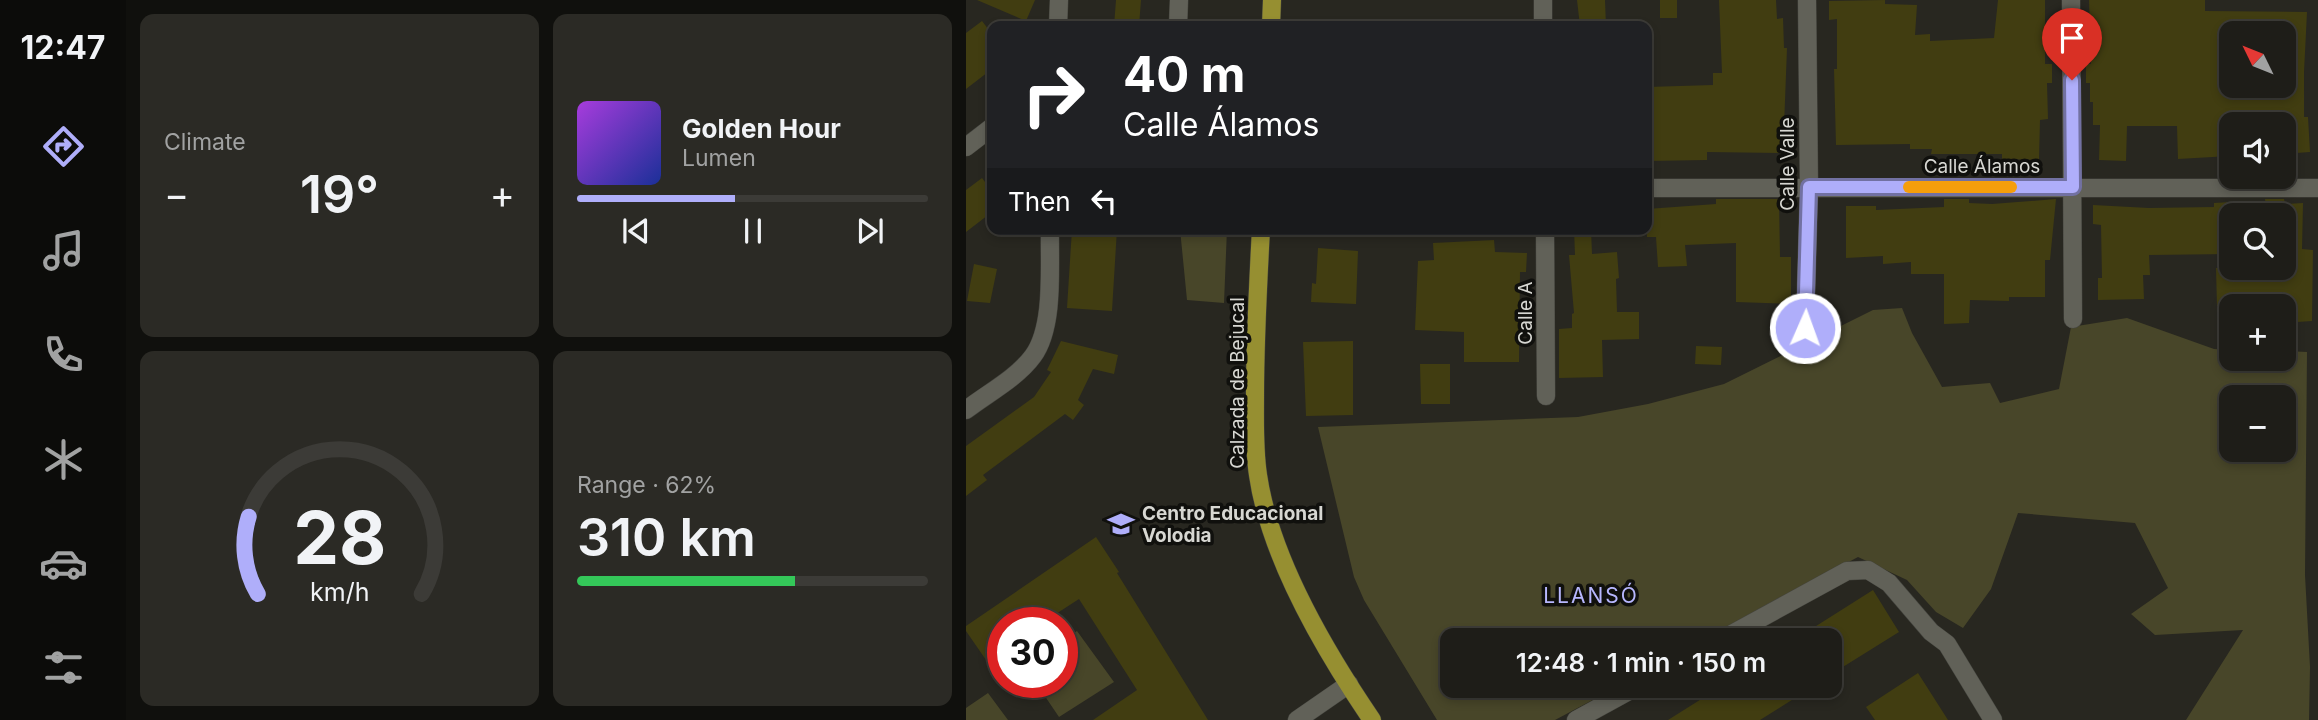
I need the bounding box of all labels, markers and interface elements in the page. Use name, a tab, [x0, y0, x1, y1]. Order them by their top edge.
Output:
pin	[2042, 8, 2102, 80]
icon: arrive	[2053, 19, 2091, 57]
north arrow	[2219, 21, 2296, 98]
map controls	[2219, 21, 2296, 462]
text: 12:47	[21, 28, 105, 67]
text: 40 m	[1123, 45, 1246, 104]
icon: right	[1008, 49, 1099, 140]
text: Calle Álamos	[1123, 105, 1319, 144]
button: sound	[2219, 112, 2296, 189]
text: Golden Hour	[682, 113, 841, 144]
street label: Calle Valle	[1776, 117, 1799, 211]
icon: directions	[39, 122, 88, 171]
text: Climate	[164, 128, 246, 156]
text: Lumen	[682, 144, 756, 172]
street label: Calle Álamos	[1924, 154, 2040, 178]
text: 19°	[300, 163, 379, 226]
text: −	[164, 171, 189, 217]
text: +	[490, 171, 515, 217]
icon: left	[1085, 182, 1123, 220]
text: Then	[1008, 186, 1071, 217]
button: search	[2219, 203, 2296, 280]
icon: previous	[617, 212, 655, 250]
icon: pause	[734, 212, 772, 250]
icon: next	[851, 212, 889, 250]
icon: music	[39, 226, 88, 275]
street label: Calle A	[1514, 281, 1537, 345]
position arrow	[1768, 291, 1842, 365]
button: +	[2219, 294, 2296, 371]
street label: Calzada de Bejucal	[1226, 297, 1249, 469]
icon: phone	[39, 330, 88, 379]
button: −	[2219, 385, 2296, 462]
icon: climate	[39, 435, 88, 484]
text: Range · 62%	[577, 471, 716, 499]
text: 28	[293, 494, 386, 583]
place label: Centro Educacional Volodia	[1142, 502, 1323, 547]
text: 310 km	[577, 506, 756, 569]
school or university icon: Centro Educacional Volodia	[1106, 509, 1136, 539]
icon: car	[39, 539, 88, 588]
text: km/h	[310, 577, 369, 607]
district label: LLANSÓ	[1543, 582, 1639, 608]
speed limit sign: 30	[987, 607, 1078, 698]
icon: filters	[39, 643, 88, 692]
text: 12:48 · 1 min · 150 m	[1516, 647, 1766, 678]

